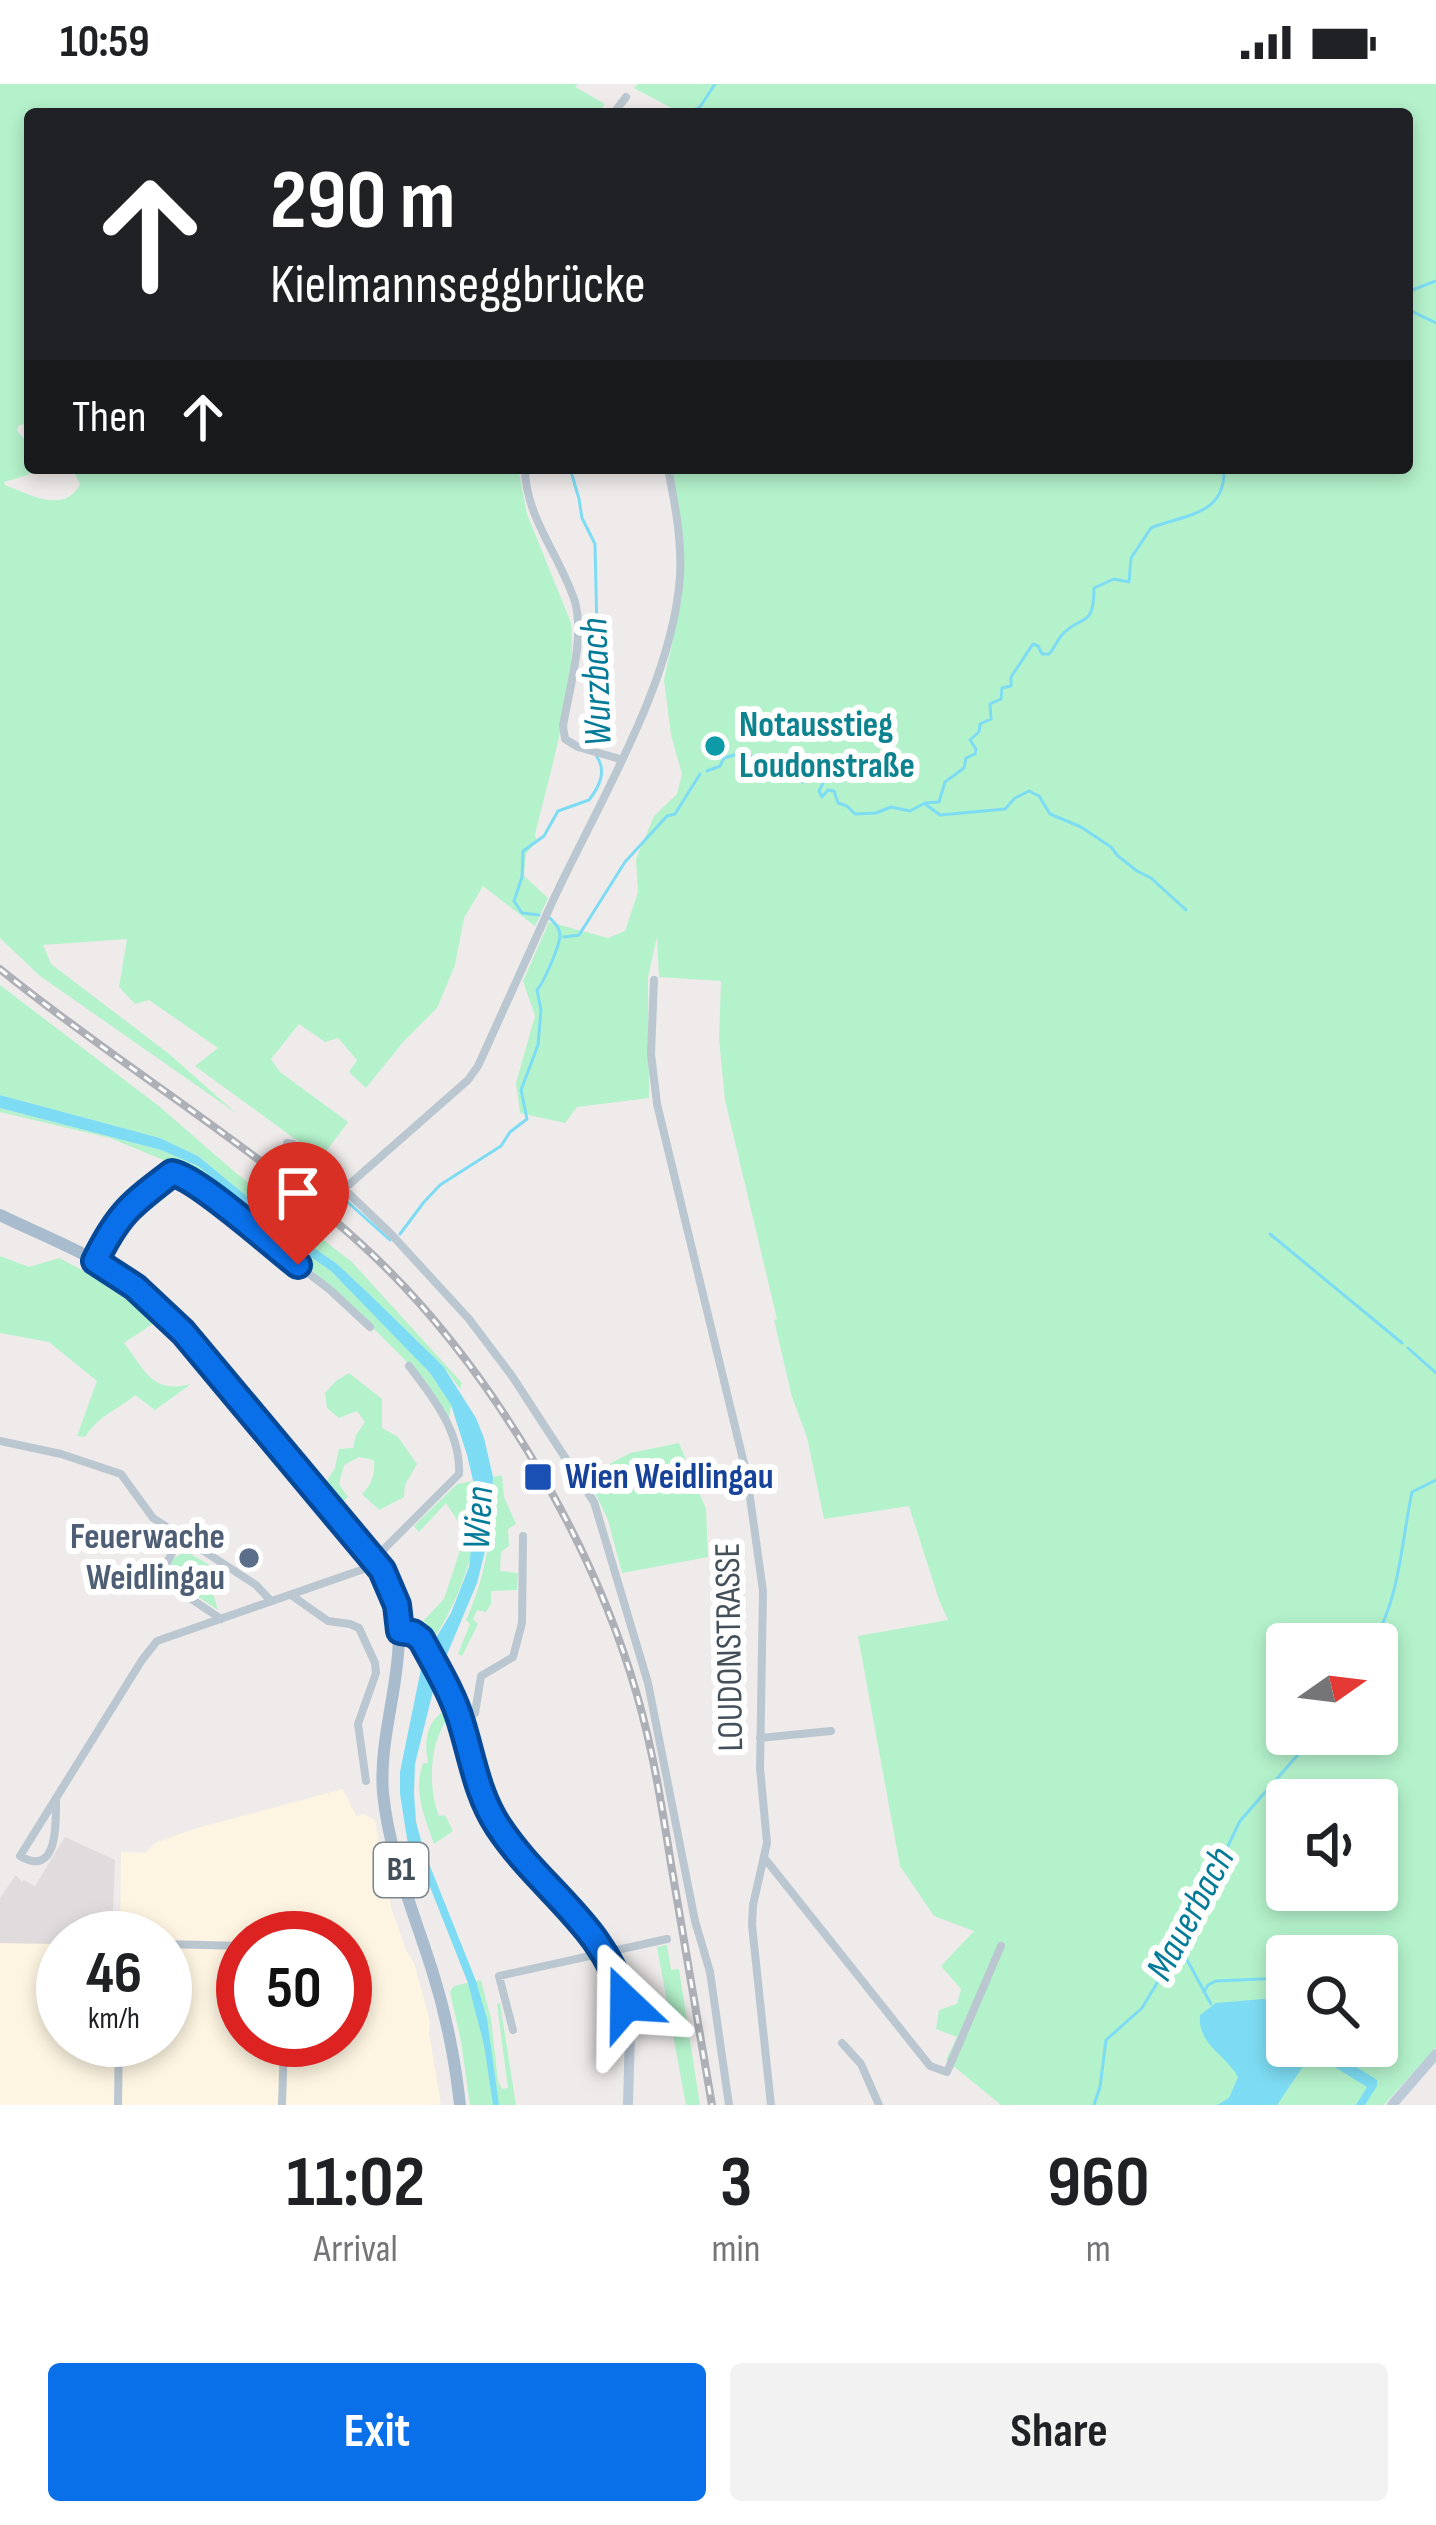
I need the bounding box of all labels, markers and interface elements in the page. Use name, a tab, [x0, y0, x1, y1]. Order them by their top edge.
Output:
text: 10:59	[60, 15, 150, 70]
text: 290 m	[270, 151, 455, 252]
icon: ahead	[72, 156, 228, 312]
text: Kielmannseggbrücke	[270, 253, 646, 318]
icon: ahead	[170, 384, 236, 450]
text: Then	[72, 390, 146, 445]
water label: Wurzbach	[571, 617, 623, 747]
place label: Notausstieg Loudonstraße	[739, 704, 915, 788]
marker: Notausstieg Loudonstraße	[702, 733, 728, 759]
pin	[247, 1142, 349, 1265]
icon: arrive	[265, 1160, 331, 1226]
place label: Wien Weidlingau	[565, 1456, 774, 1499]
marker: Wien Weidlingau	[522, 1461, 554, 1493]
water label: Wien	[454, 1485, 504, 1551]
place label: Feuerwache Weidlingau	[70, 1516, 225, 1600]
street label: LOUDONSTRASSE	[707, 1542, 753, 1752]
marker: Feuerwache Weidlingau	[236, 1545, 262, 1571]
north arrow	[1266, 1623, 1398, 1755]
map controls	[1266, 1623, 1398, 2067]
button: sound	[1266, 1779, 1398, 1911]
water label: Mauerbach	[1136, 1839, 1246, 1989]
road number: B1	[374, 1843, 428, 1897]
speed limit sign: 50	[216, 1911, 372, 2067]
button: search	[1266, 1935, 1398, 2067]
text: 46	[86, 1938, 142, 2010]
position arrow	[563, 1940, 689, 2066]
text: km/h	[88, 2001, 140, 2037]
text: 11:02	[287, 2140, 425, 2227]
text: 3	[720, 2140, 752, 2227]
text: 960	[1047, 2140, 1149, 2227]
text: Arrival	[314, 2226, 398, 2273]
text: min	[712, 2226, 761, 2273]
text: m	[1086, 2226, 1111, 2273]
button: Exit	[48, 2363, 706, 2501]
button: Share	[730, 2363, 1388, 2501]

